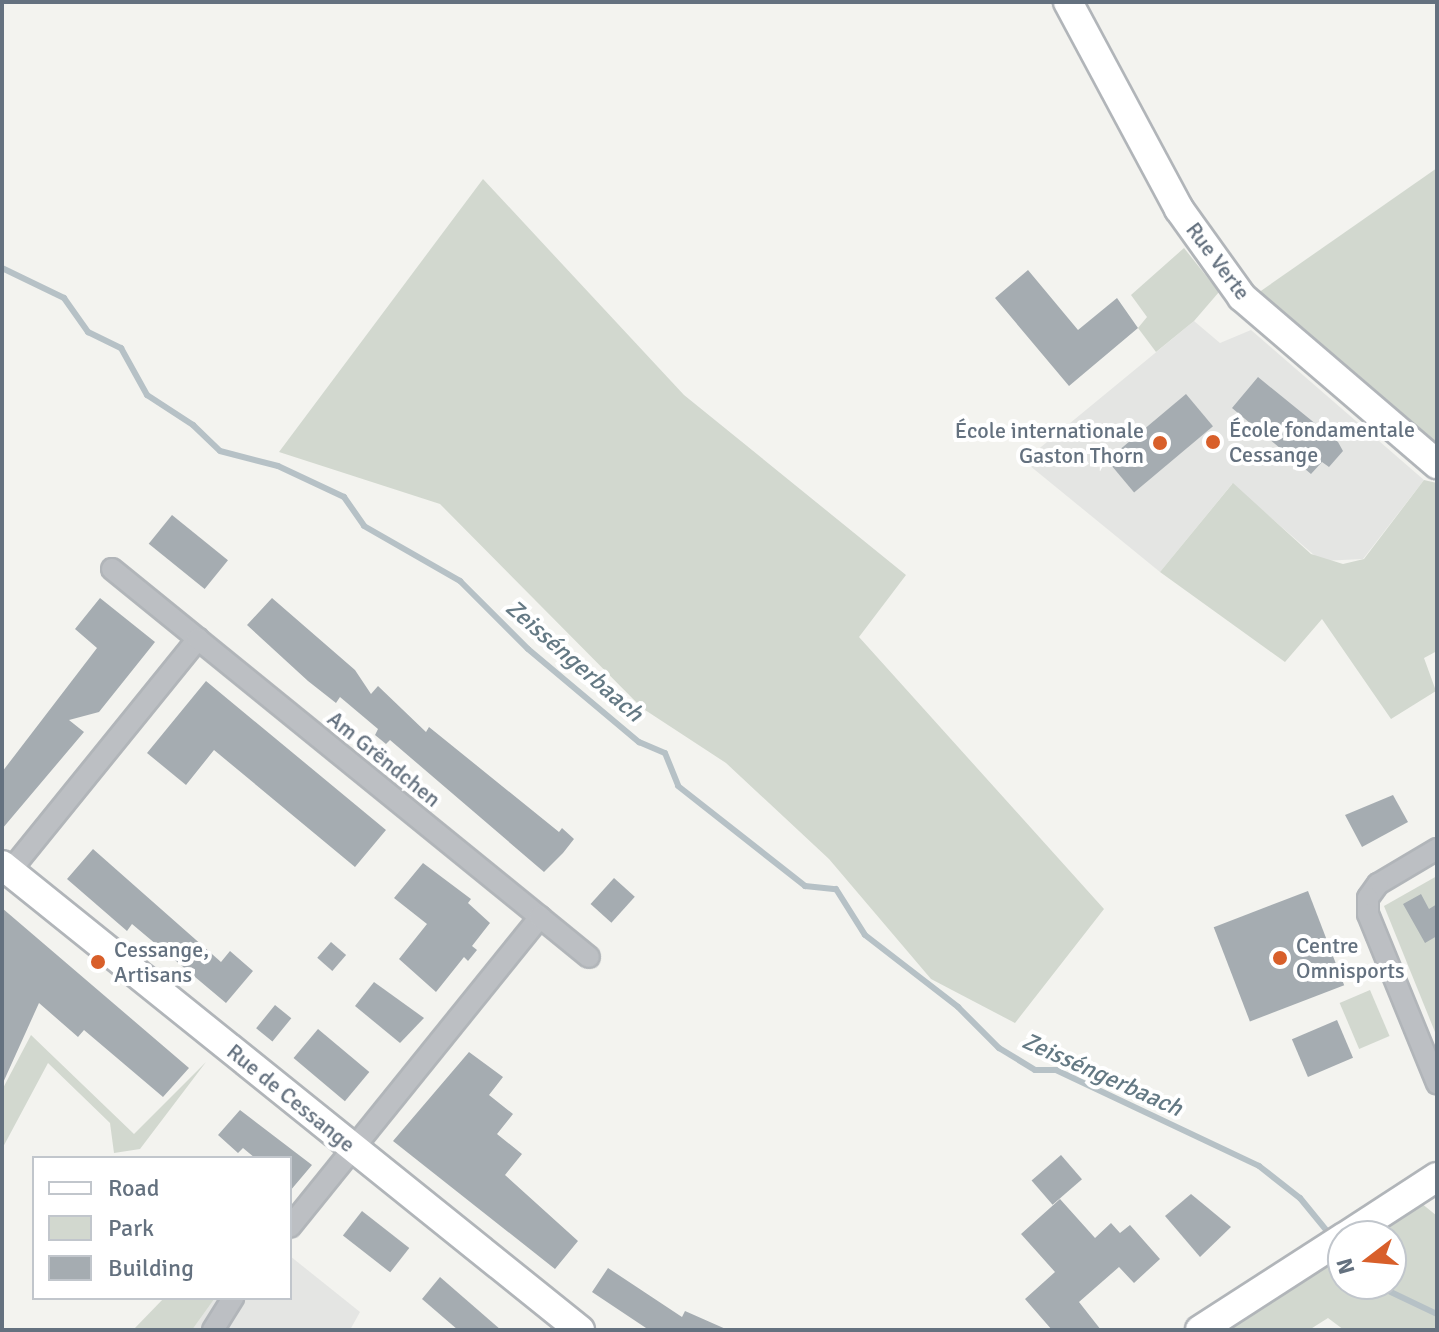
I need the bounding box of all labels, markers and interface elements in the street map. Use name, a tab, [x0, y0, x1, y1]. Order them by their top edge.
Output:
street label: Rue Verte	[1180, 217, 1256, 305]
place label: École fondamentale Cessange	[1229, 416, 1415, 468]
place label: École internationale Gaston Thorn	[955, 417, 1144, 468]
marker: École fondamentale Cessange	[1204, 433, 1222, 451]
marker: École internationale Gaston Thorn	[1151, 434, 1169, 452]
water label: Zeisséngerbaach	[500, 594, 648, 728]
street label: Am Grëndchen	[322, 705, 446, 813]
place label: Centre Omnisports	[1296, 932, 1405, 984]
place label: Cessange, Artisans	[114, 936, 209, 988]
marker: Centre Omnisports	[1271, 949, 1289, 967]
marker: Cessange, Artisans	[89, 953, 107, 971]
water label: Zeisséngerbaach	[1017, 1027, 1187, 1123]
street label: Rue de Cessange	[222, 1038, 360, 1158]
legend	[32, 1156, 292, 1300]
text: Road	[108, 1173, 159, 1203]
text: Park	[108, 1213, 154, 1243]
north arrow	[1327, 1220, 1407, 1300]
text: Building	[108, 1253, 194, 1283]
text: N	[1330, 1255, 1360, 1277]

